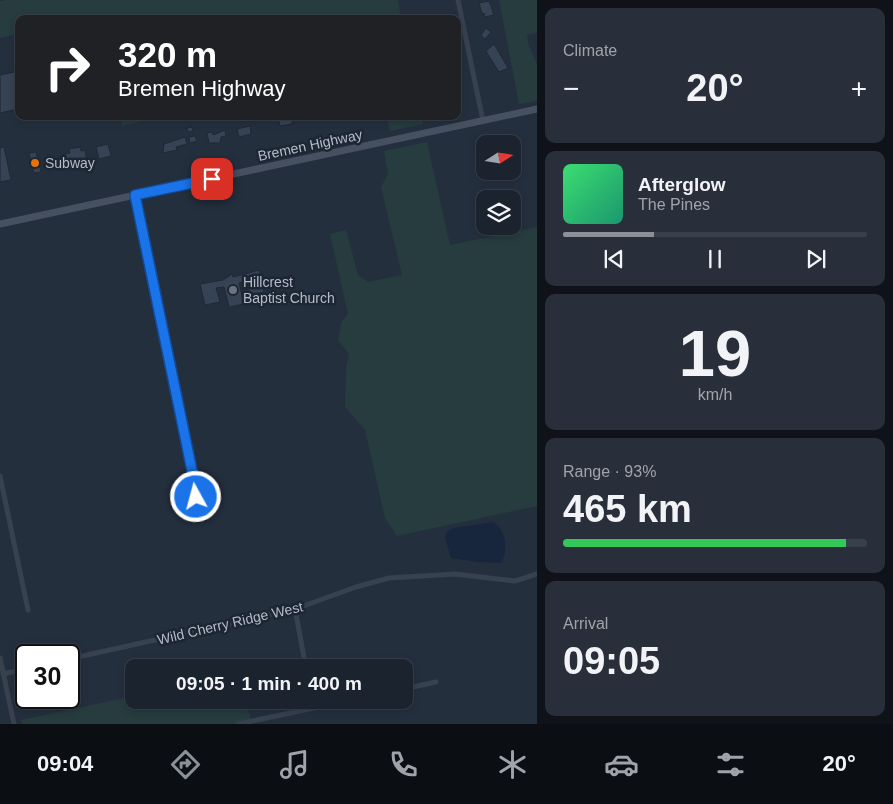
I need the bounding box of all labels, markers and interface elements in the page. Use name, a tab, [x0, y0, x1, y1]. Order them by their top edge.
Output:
icon: right	[35, 35, 100, 100]
text: 320 m	[118, 35, 217, 74]
text: Climate	[563, 42, 617, 59]
text: 20°	[686, 67, 744, 109]
text: −	[563, 73, 579, 104]
text: +	[851, 73, 867, 104]
text: Bremen Highway	[118, 76, 286, 101]
street label: Bremen Highway	[256, 126, 364, 164]
north arrow	[476, 135, 521, 180]
map controls	[476, 135, 521, 235]
place label: Subway	[45, 155, 95, 171]
marker: Subway	[29, 157, 41, 169]
pin	[191, 158, 233, 200]
icon: arrive	[198, 165, 226, 193]
text: Afterglow	[638, 174, 726, 195]
button: layers	[476, 190, 521, 235]
text: The Pines	[638, 196, 710, 213]
icon: previous	[600, 245, 628, 273]
icon: pause	[701, 245, 729, 273]
icon: next	[802, 245, 830, 273]
place label: Hillcrest Baptist Church	[243, 274, 335, 306]
marker: Hillcrest Baptist Church	[227, 284, 239, 296]
text: 19	[679, 317, 751, 390]
text: km/h	[698, 386, 732, 403]
text: Range · 93%	[563, 463, 656, 480]
position arrow	[169, 470, 221, 522]
text: 465 km	[563, 488, 692, 530]
street label: Wild Cherry Ridge West	[156, 598, 305, 648]
text: Arrival	[563, 615, 608, 632]
text: 09:05	[563, 640, 660, 682]
speed limit sign: 30	[15, 644, 80, 709]
text: 09:05 · 1 min · 400 m	[176, 673, 362, 694]
icon: directions	[168, 747, 203, 782]
icon: music	[277, 747, 312, 782]
icon: phone	[386, 747, 421, 782]
icon: climate	[495, 747, 530, 782]
icon: car	[604, 747, 639, 782]
icon: filters	[713, 747, 748, 782]
text: 09:04	[37, 751, 93, 776]
text: 20°	[823, 751, 856, 776]

